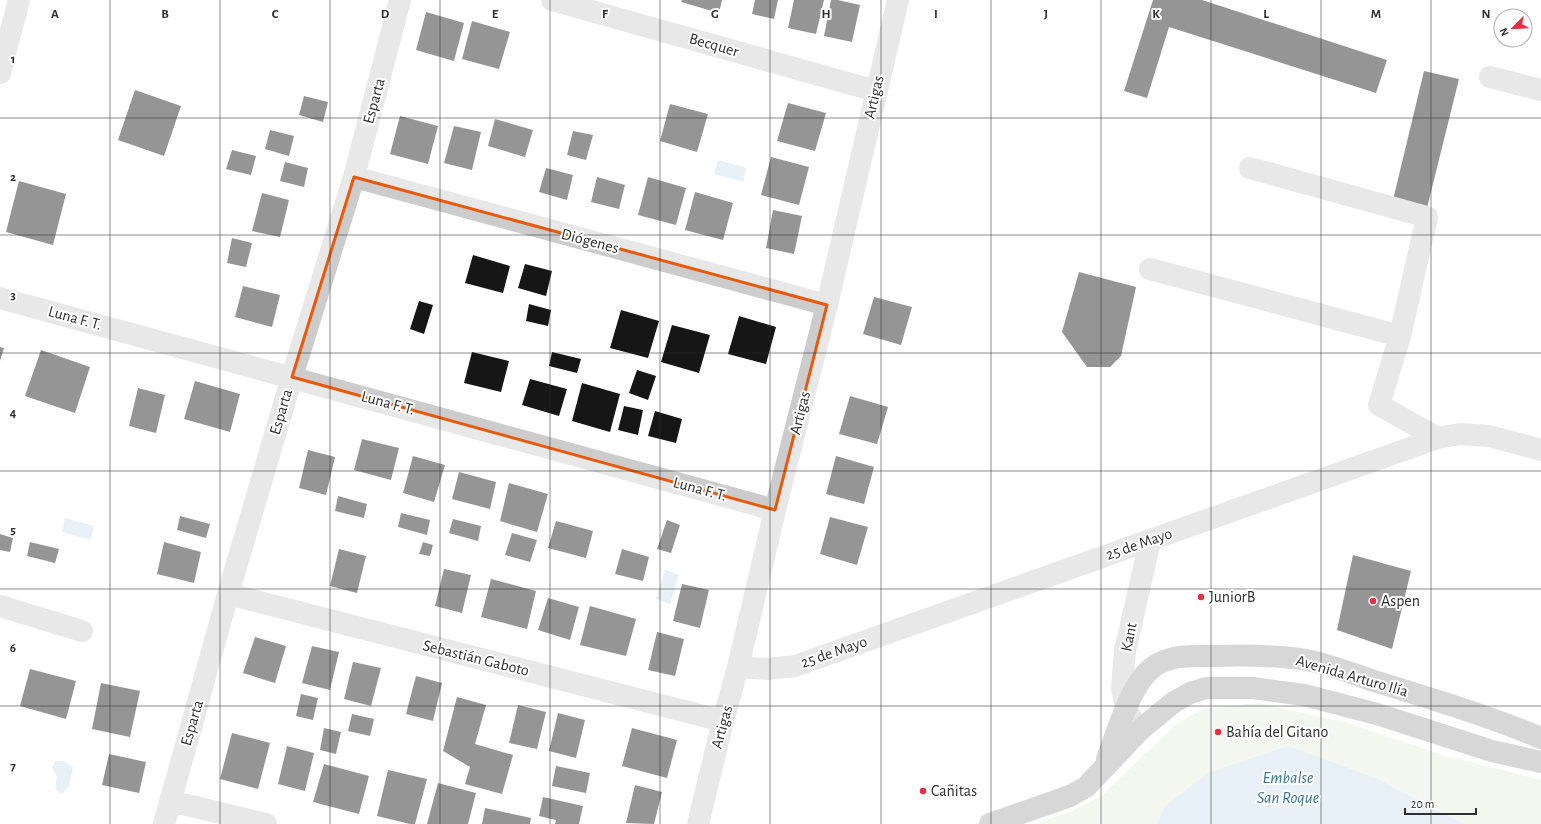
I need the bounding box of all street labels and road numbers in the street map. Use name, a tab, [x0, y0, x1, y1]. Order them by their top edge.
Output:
street label: Becquer	[687, 30, 741, 60]
street label: Artigas	[861, 74, 887, 120]
street label: Esparta	[360, 76, 388, 126]
street label: Diógenes	[560, 226, 621, 256]
street label: Luna F. T.	[47, 303, 103, 333]
street label: Esparta	[267, 387, 295, 437]
street label: Luna F. T.	[360, 388, 416, 418]
street label: Artigas	[787, 390, 813, 436]
street label: Luna F. T.	[672, 474, 728, 504]
street label: 25 de Mayo	[1104, 525, 1175, 564]
street label: Kant	[1118, 621, 1140, 653]
street label: 25 de Mayo	[799, 633, 870, 672]
street label: Sebastián Gaboto	[421, 637, 531, 679]
street label: Avenida Arturo Ilía	[1294, 652, 1410, 700]
street label: Esparta	[178, 698, 206, 748]
street label: Artigas	[709, 704, 735, 750]

